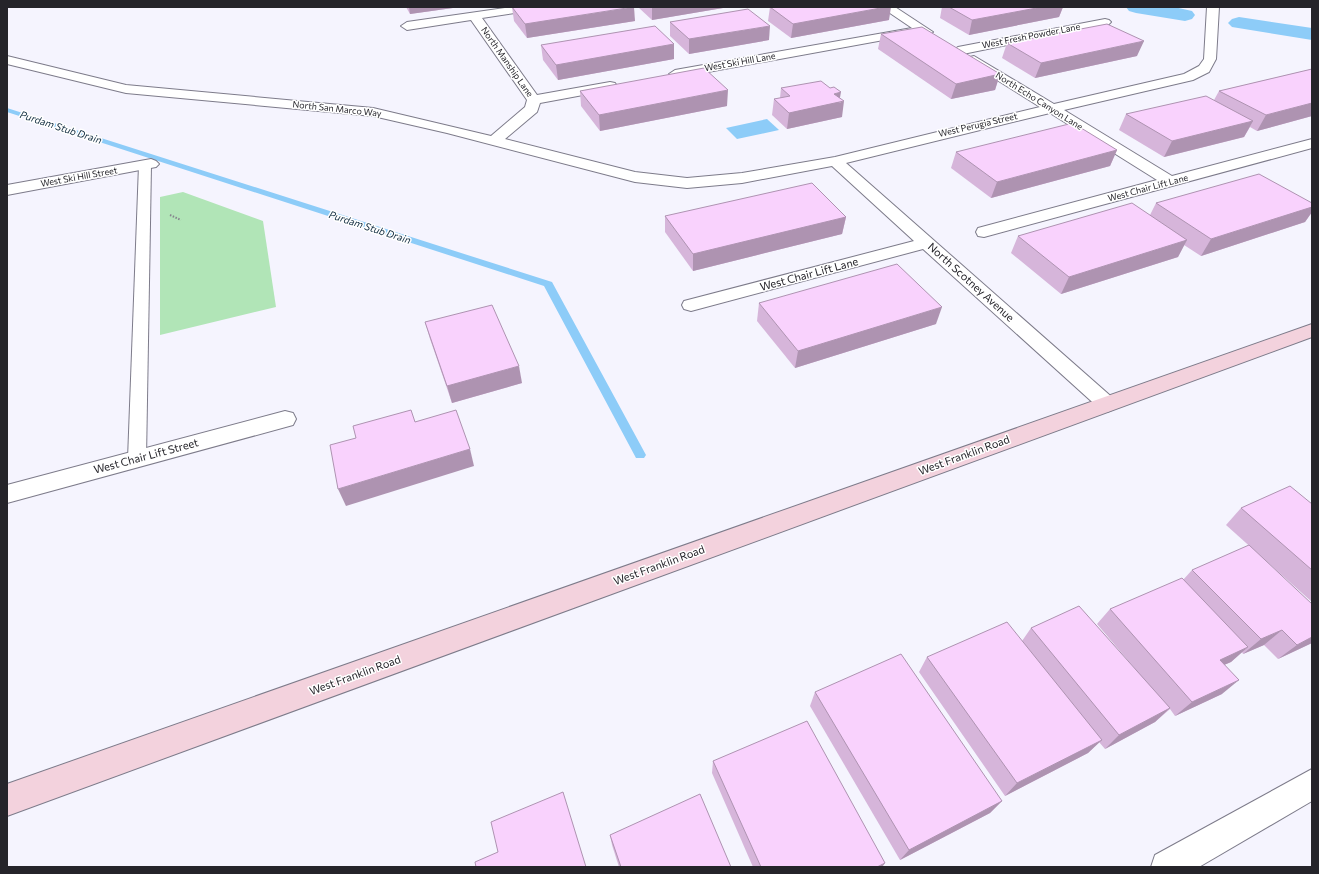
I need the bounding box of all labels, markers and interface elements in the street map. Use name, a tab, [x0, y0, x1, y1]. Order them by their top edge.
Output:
street label: West Fresh Powder Lane	[981, 21, 1081, 50]
street label: North Manship Lane	[479, 25, 536, 99]
street label: West Ski Hill Lane	[703, 50, 777, 73]
street label: North Echo Canyon Lane	[994, 69, 1085, 132]
street label: North San Marco Way	[292, 98, 382, 119]
water label: Purdam Stub Drain	[19, 108, 104, 146]
street label: West Perugia Street	[937, 110, 1019, 139]
street label: West Ski Hill Street	[40, 164, 118, 189]
street label: West Chair Lift Lane	[1107, 171, 1189, 204]
water label: Purdam Stub Drain	[328, 208, 413, 246]
street label: North Scotney Avenue	[926, 239, 1017, 324]
street label: West Chair Lift Lane	[758, 254, 860, 293]
street label: West Franklin Road	[916, 432, 1011, 477]
street label: West Chair Lift Street	[92, 435, 200, 476]
street label: West Franklin Road	[611, 542, 706, 587]
street label: West Franklin Road	[307, 652, 402, 697]

